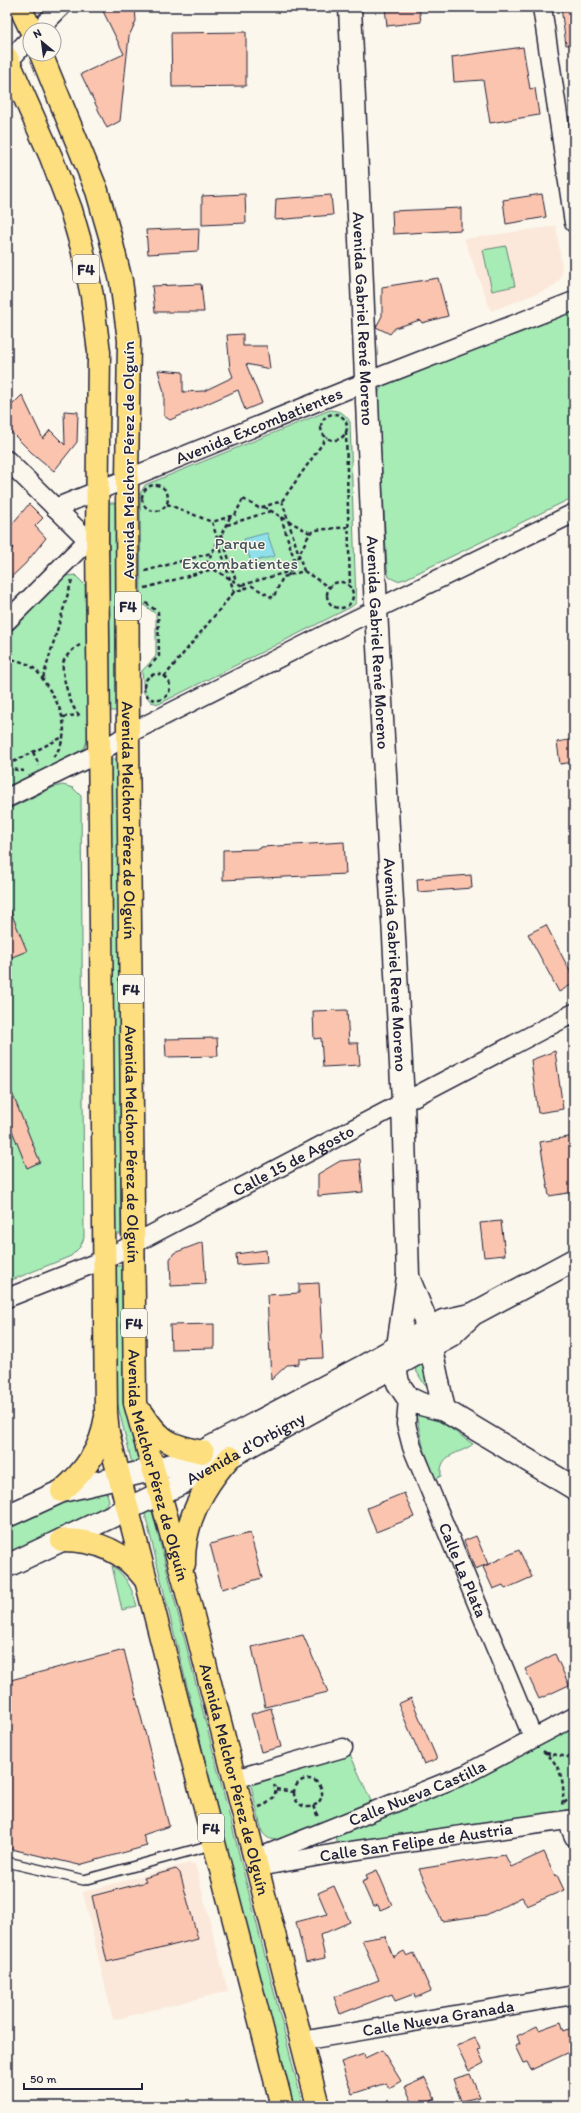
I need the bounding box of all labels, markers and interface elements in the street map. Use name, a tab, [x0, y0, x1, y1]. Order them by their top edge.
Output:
north arrow	[22, 22, 62, 62]
text: N	[31, 26, 44, 41]
street label: Avenida Gabriel René Moreno	[349, 211, 378, 426]
road number: F4	[73, 255, 99, 283]
street label: Avenida Melchor Pérez de Olguín	[118, 341, 138, 579]
street label: Avenida Excombatientes	[173, 383, 345, 468]
park label: Parque Excombatientes	[182, 533, 298, 573]
street label: Avenida Gabriel René Moreno	[363, 535, 394, 750]
road number: F4	[115, 592, 141, 620]
street label: Avenida Melchor Pérez de Olguín	[118, 701, 140, 940]
street label: Avenida Gabriel René Moreno	[380, 857, 411, 1072]
road number: F4	[118, 975, 144, 1003]
street label: Avenida Melchor Pérez de Olguín	[121, 1025, 144, 1264]
street label: Calle 15 de Agosto	[229, 1120, 357, 1200]
road number: F4	[121, 1309, 147, 1337]
street label: Avenida Melchor Pérez de Olguín	[124, 1349, 194, 1584]
street label: Avenida d'Orbigny	[182, 1407, 308, 1489]
street label: Calle La Plata	[435, 1520, 492, 1620]
street label: Avenida Melchor Pérez de Olguín	[195, 1661, 274, 1898]
street label: Calle Nueva Castilla	[346, 1755, 489, 1830]
road number: F4	[198, 1814, 224, 1842]
street label: Calle San Felipe de Austria	[318, 1818, 514, 1866]
street label: Calle Nueva Granada	[361, 1995, 515, 2041]
scale bar	[24, 2065, 142, 2091]
text: 50 m	[30, 2072, 56, 2086]

